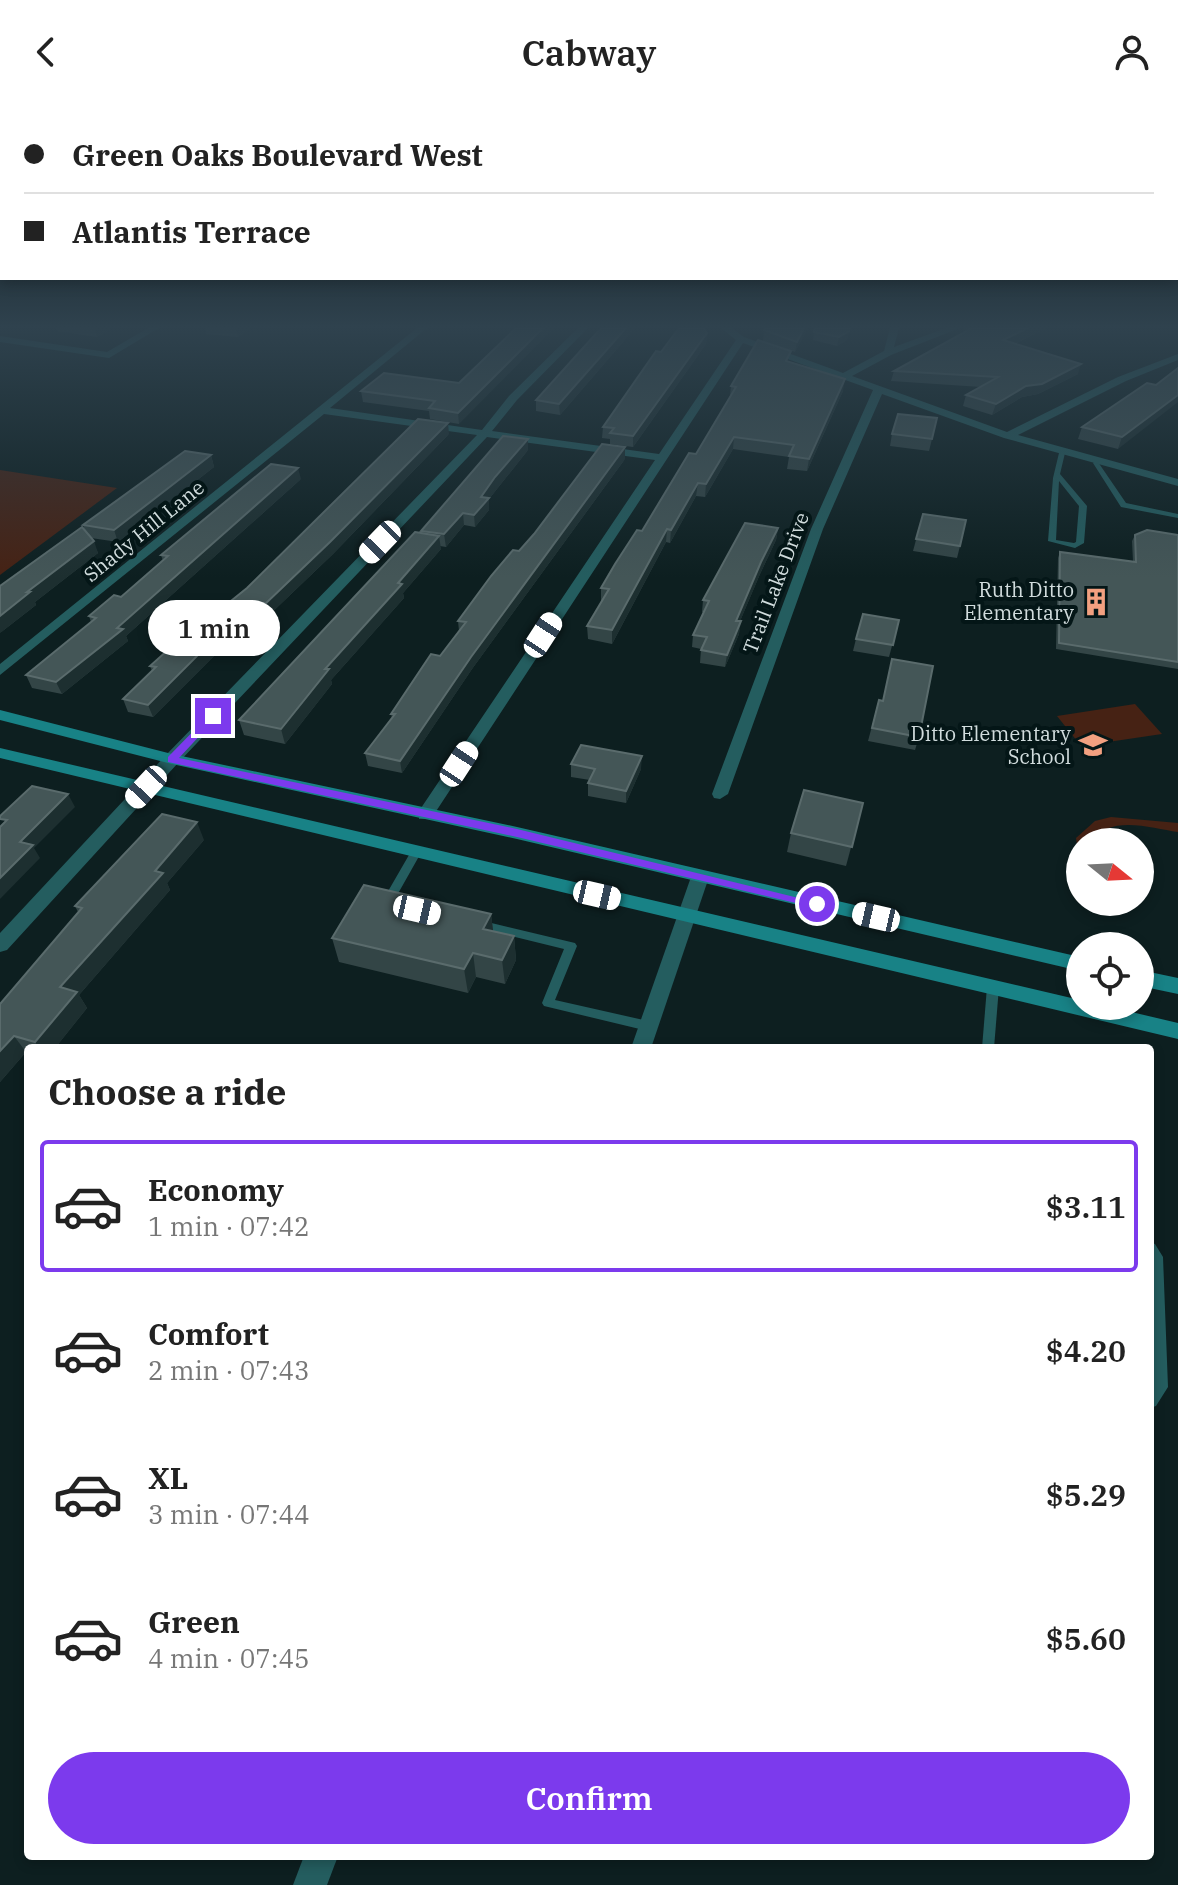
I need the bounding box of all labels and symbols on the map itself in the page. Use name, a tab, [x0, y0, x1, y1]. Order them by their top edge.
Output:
street label: Shady Hill Lane	[78, 474, 210, 588]
street label: Trail Lake Drive	[736, 508, 815, 657]
car	[355, 516, 405, 568]
place label: Ruth Ditto Elementary	[964, 576, 1074, 626]
building icon: Ruth Ditto Elementary	[1081, 587, 1111, 617]
callout: 1 min	[147, 600, 279, 656]
car	[520, 608, 566, 662]
route end	[195, 698, 231, 734]
place label: Ditto Elementary School	[911, 720, 1071, 770]
school or university icon: Ditto Elementary School	[1078, 730, 1108, 760]
car	[436, 737, 482, 791]
car	[121, 761, 171, 813]
north arrow	[1066, 828, 1154, 916]
car	[571, 878, 623, 912]
route start	[799, 886, 835, 922]
car	[391, 893, 443, 927]
car	[850, 900, 902, 934]

